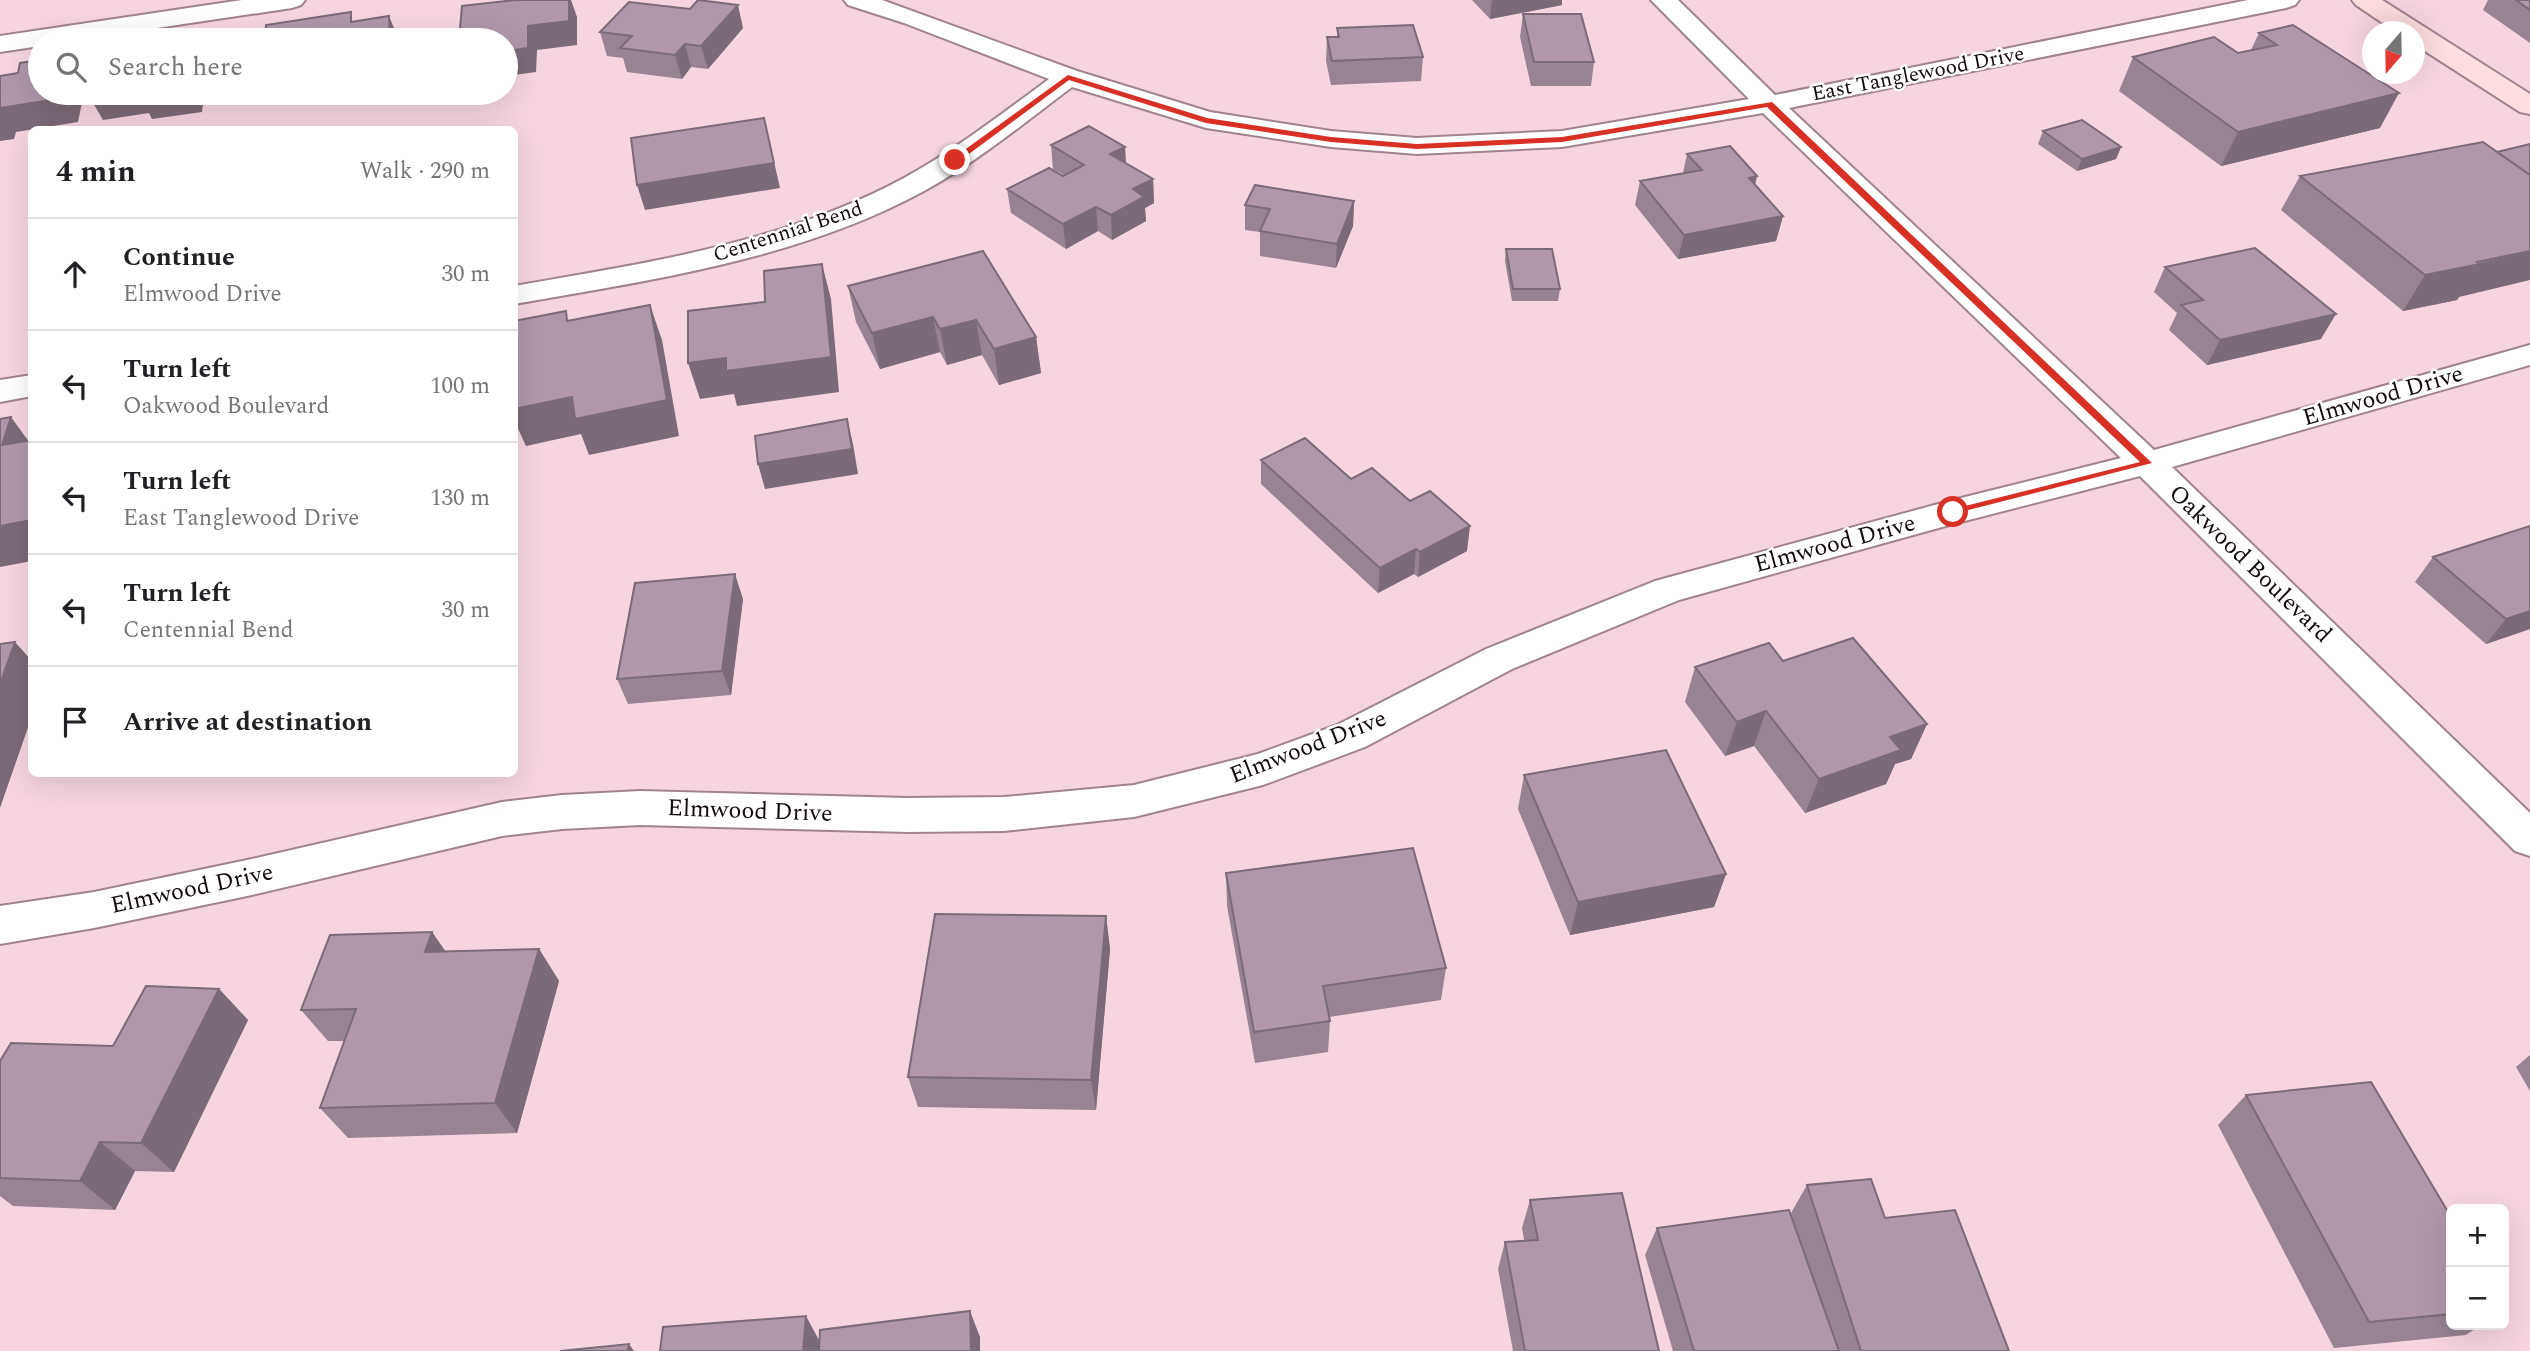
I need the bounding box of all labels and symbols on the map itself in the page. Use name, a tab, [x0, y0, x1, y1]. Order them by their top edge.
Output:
north arrow	[2362, 21, 2425, 84]
street label: East Tanglewood Drive	[1809, 38, 2027, 110]
route end	[939, 144, 970, 175]
street label: Centennial Bend	[709, 193, 867, 271]
street label: Elmwood Drive	[2298, 356, 2468, 436]
street label: Oakwood Boulevard	[2160, 476, 2340, 652]
route start	[1937, 496, 1968, 527]
street label: Elmwood Drive	[1750, 505, 1920, 583]
street label: Elmwood Drive	[1224, 701, 1392, 793]
street label: Elmwood Drive	[667, 790, 833, 832]
street label: Elmwood Drive	[107, 854, 277, 924]

